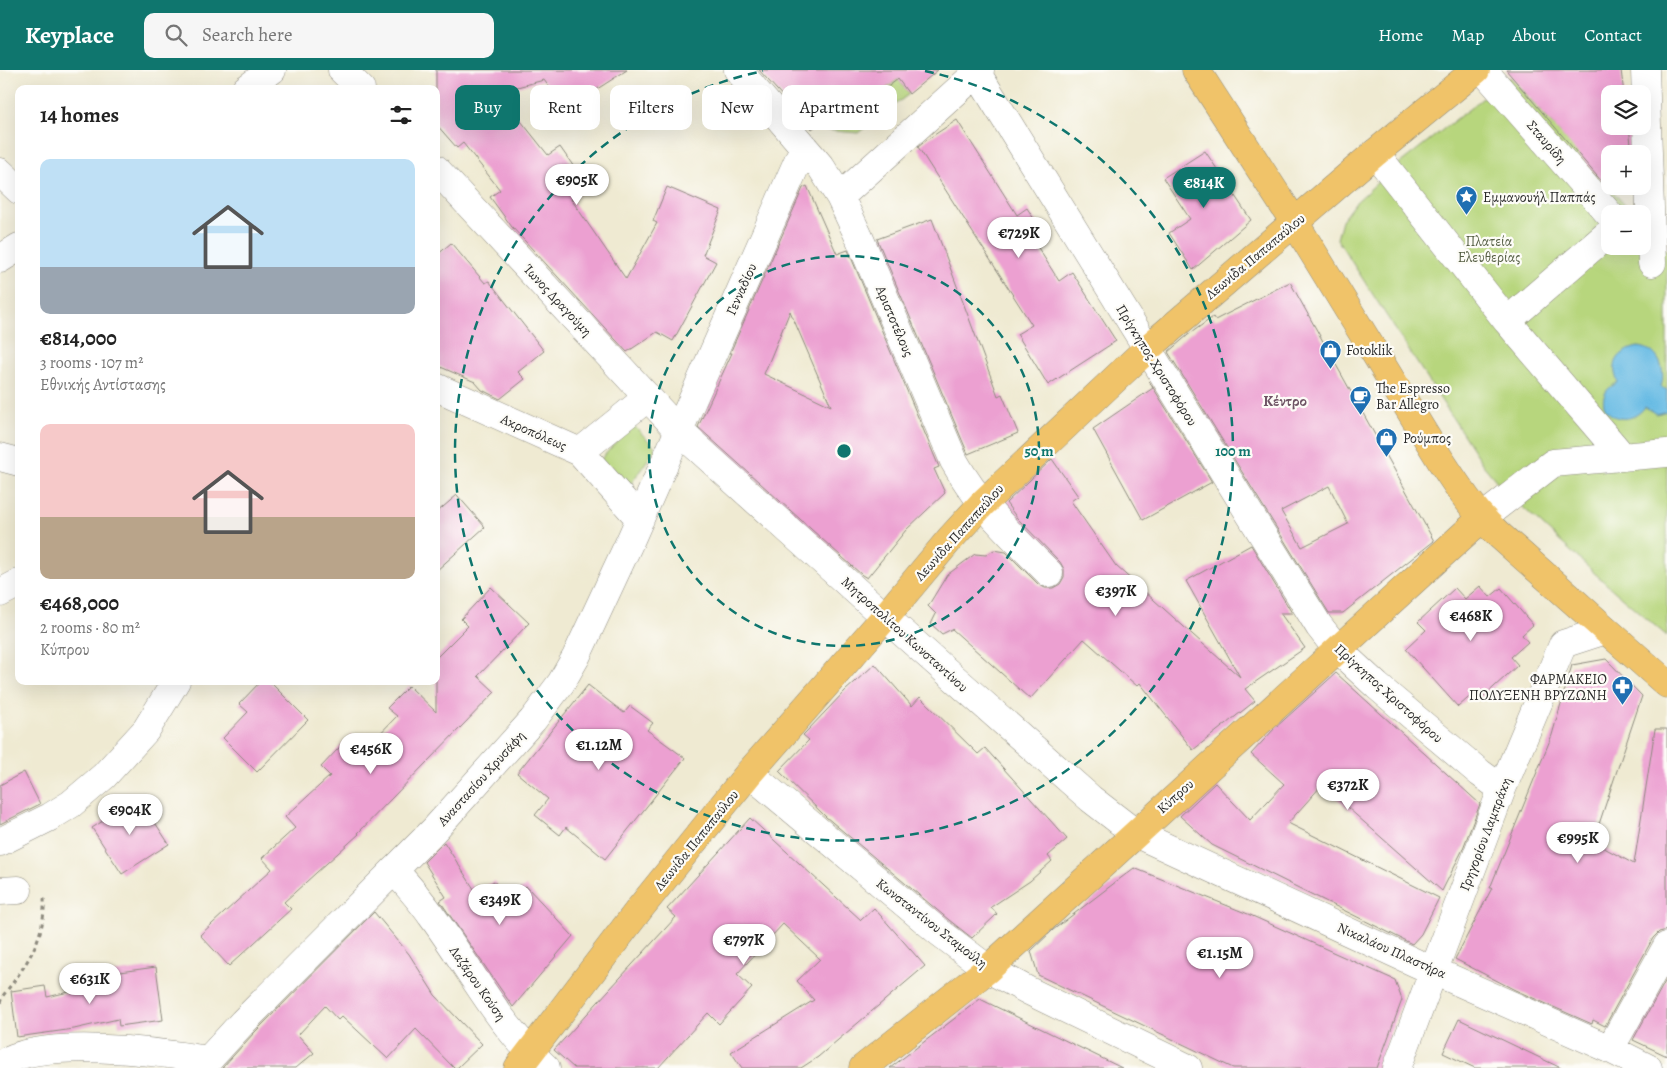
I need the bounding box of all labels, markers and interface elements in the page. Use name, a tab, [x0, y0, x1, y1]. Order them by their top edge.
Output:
search box	[144, 13, 494, 58]
text: Keyplace	[25, 19, 114, 51]
icon: search	[162, 21, 190, 49]
text: Search here	[202, 22, 292, 48]
text: Home	[1378, 23, 1423, 47]
text: Map	[1451, 23, 1484, 47]
text: About	[1512, 23, 1556, 47]
text: Contact	[1584, 23, 1642, 47]
chip: Buy	[455, 85, 520, 130]
chip: Rent	[530, 85, 600, 130]
chip: Filters	[610, 85, 692, 130]
chip: New	[702, 85, 772, 130]
chip: Apartment	[782, 85, 897, 130]
map controls	[1601, 85, 1651, 255]
button: layers	[1601, 85, 1651, 135]
text: 14 homes	[40, 101, 119, 129]
icon: filters	[387, 101, 415, 129]
street label: Σταυρίδη	[1522, 116, 1571, 168]
button: +	[1601, 145, 1651, 195]
pin: €905K	[542, 164, 612, 206]
pin: €814K	[1169, 166, 1239, 209]
text: €905K	[556, 169, 598, 191]
text: €814K	[1184, 172, 1224, 194]
place icon: Εμμανουήλ Παππάς	[1455, 185, 1479, 216]
place label: Εμμανουήλ Παππάς	[1483, 188, 1596, 207]
icon: home	[183, 192, 273, 282]
button: −	[1601, 205, 1651, 255]
street label: Λεωνίδα Παπαπαύλου	[1201, 209, 1309, 304]
pin: €729K	[984, 216, 1054, 259]
text: €729K	[998, 222, 1040, 244]
park label: Πλατεία Ελευθερίας	[1458, 232, 1520, 267]
street label: Ίωνος Δραγούμη	[519, 260, 596, 341]
street label: Γενναδίου	[722, 260, 761, 318]
street label: Αριστοτέλους	[871, 282, 918, 360]
street label: Πρίγκηπος Χριστοφόρου	[1111, 301, 1202, 430]
text: €814,000	[40, 324, 117, 352]
shop icon: Fotoklik	[1318, 338, 1342, 369]
place label: Fotoklik	[1346, 341, 1392, 360]
text: 3 rooms · 107 m²	[40, 352, 143, 374]
text: Εθνικής Αντίστασης	[40, 374, 166, 396]
place label: The Espresso Bar Allegro	[1376, 379, 1450, 414]
cafe icon: The Espresso Bar Allegro	[1348, 384, 1372, 415]
district label: Κέντρο	[1263, 391, 1307, 411]
street label: Ακροπόλεως	[497, 409, 570, 455]
shop icon: Ρούμπος	[1375, 426, 1399, 457]
place label: Ρούμπος	[1403, 429, 1451, 448]
text: 50 m	[1024, 441, 1054, 461]
text: 100 m	[1215, 441, 1251, 461]
centre of rings	[835, 442, 853, 460]
icon: home	[183, 457, 273, 547]
street label: Λεωνίδα Παπαπαύλου	[910, 480, 1008, 586]
street label: Μητροπολίτου Κωνσταντίνου	[837, 572, 972, 696]
pin: €397K	[1081, 574, 1151, 617]
text: €397K	[1096, 580, 1136, 602]
text: €468,000	[40, 589, 119, 617]
pin: €468K	[1436, 600, 1506, 642]
text: €468K	[1450, 605, 1492, 627]
text: 2 rooms · 80 m²	[40, 617, 140, 639]
text: Κύπρου	[40, 639, 90, 661]
street label: Πρίγκηπος Χριστοφόρου	[1330, 639, 1447, 747]
place label: ΦΑΡΜΑΚΕΙΟ ΠΟΛΥΞΕΝΗ ΒΡΥΖΩΝΗ	[1469, 670, 1607, 705]
pharmacy icon: ΦΑΡΜΑΚΕΙΟ ΠΟΛΥΞΕΝΗ ΒΡΥΖΩΝΗ	[1611, 675, 1635, 706]
street label: Αναστασίου Χρυσάφη	[433, 727, 529, 831]
pin: €1.12M	[558, 728, 640, 771]
pin: €456K	[336, 732, 406, 775]
text: €1.12M	[576, 734, 622, 756]
text: €456K	[350, 738, 392, 760]
pin: €372K	[1313, 768, 1383, 811]
text: €372K	[1327, 774, 1369, 796]
street label: Γρηγορίου Λαμπράκη	[1455, 774, 1516, 894]
street label: Κύπρου	[1153, 775, 1198, 818]
street label: Λεωνίδα Παπαπαύλου	[649, 786, 743, 895]
pin: €904K	[95, 794, 165, 836]
text: €904K	[109, 799, 151, 821]
pin: €995K	[1543, 822, 1613, 864]
text: €995K	[1557, 827, 1599, 849]
street label: Κωνσταντίνου Σταμούλη	[872, 874, 991, 973]
pin: €349K	[465, 884, 535, 926]
text: €349K	[479, 889, 521, 911]
street label: Νικαλάου Πλαστήρα	[1334, 918, 1450, 983]
pin: €797K	[709, 924, 779, 966]
text: €797K	[724, 929, 764, 951]
pin: €1.15M	[1179, 936, 1261, 979]
street label: Λαζάρου Κούση	[444, 941, 510, 1024]
text: €1.15M	[1197, 942, 1243, 964]
pin: €631K	[55, 962, 125, 1005]
text: €631K	[70, 968, 110, 990]

